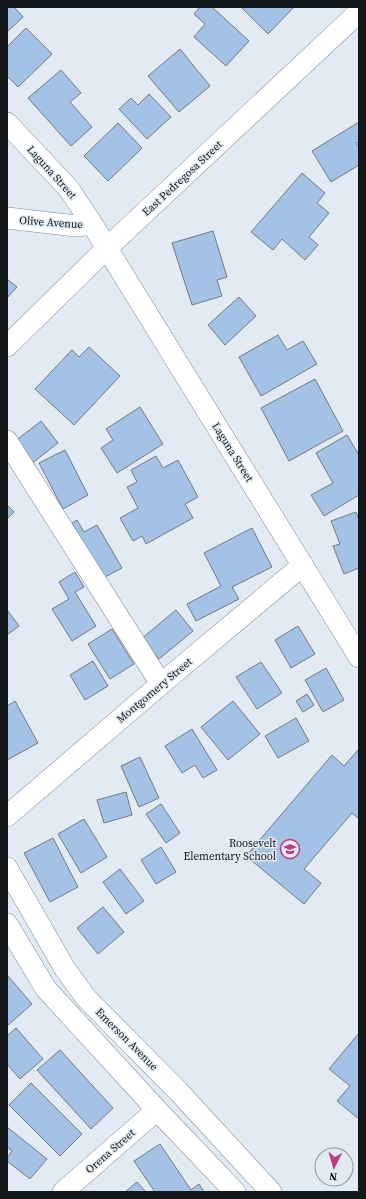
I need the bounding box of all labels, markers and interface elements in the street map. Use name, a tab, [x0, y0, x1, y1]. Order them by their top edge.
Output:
street label: East Pedregosa Street	[139, 137, 226, 219]
street label: Laguna Street	[23, 142, 80, 203]
street label: Olive Avenue	[19, 213, 84, 232]
street label: Laguna Street	[208, 420, 257, 485]
street label: Montgomery Street	[113, 654, 196, 726]
place label: Roosevelt Elementary School	[184, 836, 276, 864]
school or university icon: Roosevelt Elementary School	[279, 838, 301, 860]
street label: Emerson Avenue	[92, 1005, 162, 1074]
street label: Orena Street	[82, 1125, 139, 1177]
north arrow	[314, 1147, 354, 1187]
text: N	[329, 1169, 338, 1184]

